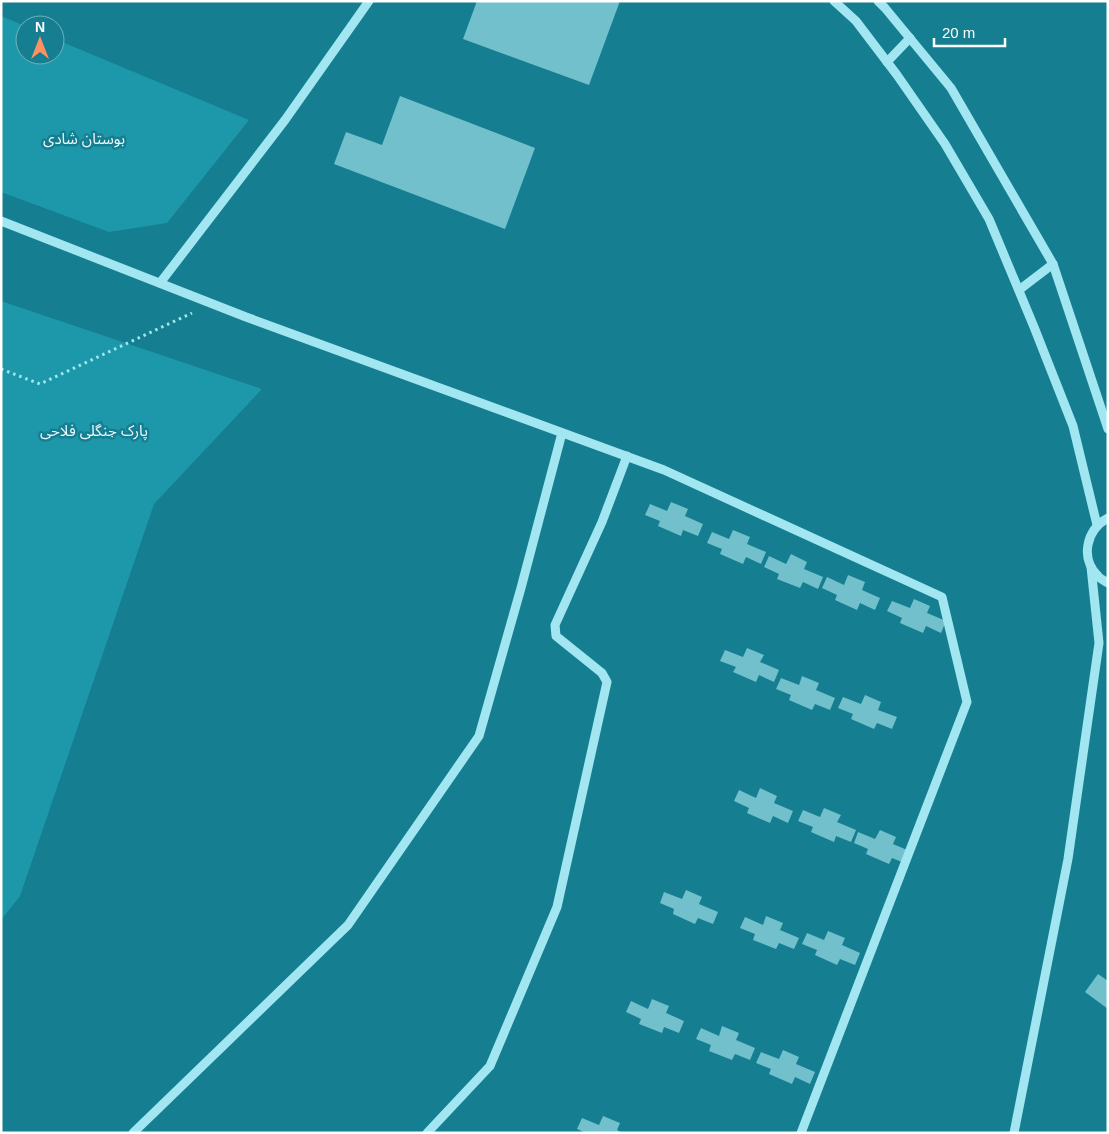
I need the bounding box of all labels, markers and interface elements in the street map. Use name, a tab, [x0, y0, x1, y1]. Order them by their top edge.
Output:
north arrow	[15, 15, 65, 65]
scale bar	[934, 15, 1005, 47]
text: N	[35, 19, 45, 35]
text: 20 m	[942, 24, 975, 41]
park label: بوستان شادی	[43, 130, 125, 148]
park label: پارک جنگلی فلاحی	[40, 422, 148, 441]

